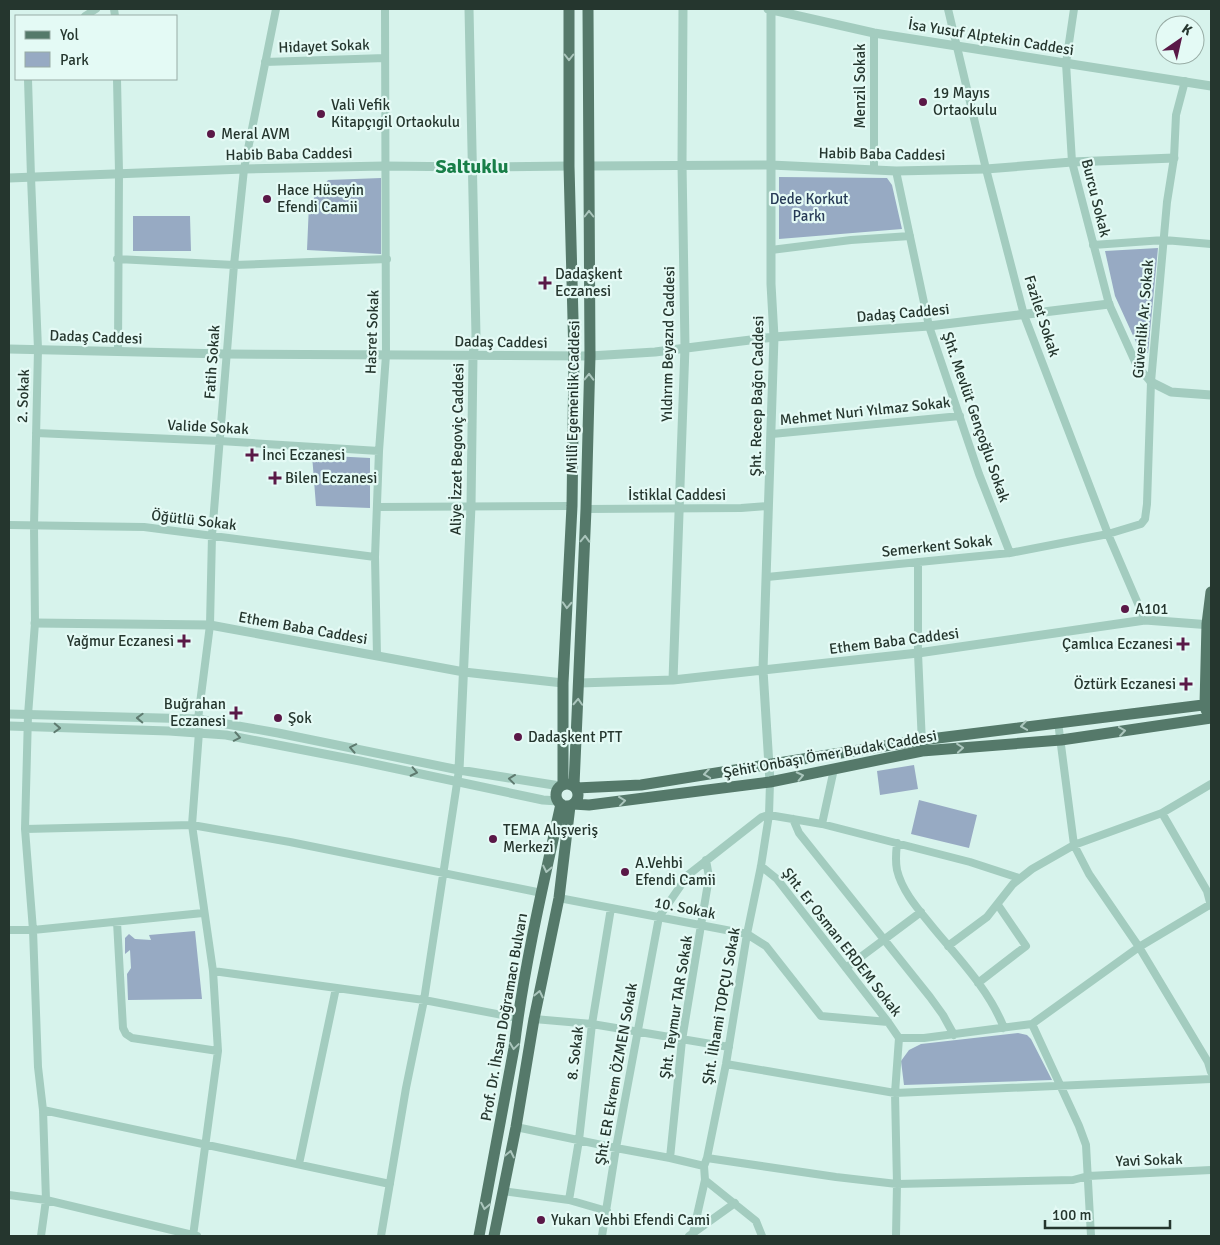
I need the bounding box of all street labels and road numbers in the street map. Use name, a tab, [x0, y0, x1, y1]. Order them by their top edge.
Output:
street label: İsa Yusuf Alptekin Caddesi	[907, 15, 1075, 59]
street label: Hidayet Sokak	[278, 35, 370, 57]
street label: Menzil Sokak	[851, 43, 869, 129]
street label: Habib Baba Caddesi	[225, 144, 353, 164]
street label: Habib Baba Caddesi	[818, 144, 946, 164]
street label: Burcu Sokak	[1078, 157, 1115, 239]
street label: Güvenlik Ar. Sokak	[1129, 258, 1157, 379]
street label: Yıldırım Beyazıd Caddesi	[658, 266, 678, 422]
street label: Fazilet Sokak	[1020, 273, 1064, 360]
street label: Hasret Sokak	[362, 289, 382, 374]
street label: Dadaş Caddesi	[856, 300, 950, 326]
street label: Şht. Recep Bağcı Caddesi	[747, 315, 767, 477]
street label: Millî Egemenlik Caddesi	[563, 320, 583, 474]
street label: Fatih Sokak	[200, 324, 224, 400]
street label: Dadaş Caddesi	[49, 326, 143, 348]
street label: Şht. Mevlüt Gençoğlu Sokak	[938, 330, 1014, 505]
street label: Dadaş Caddesi	[454, 332, 548, 352]
street label: Aliye İzzet Begoviç Caddesi	[446, 363, 468, 535]
street label: 2. Sokak	[13, 368, 33, 423]
street label: Mehmet Nuri Yılmaz Sokak	[779, 393, 952, 429]
street label: Valide Sokak	[167, 416, 250, 438]
street label: İstiklal Caddesi	[628, 486, 726, 504]
street label: Öğütlü Sokak	[150, 506, 238, 534]
street label: Semerkent Sokak	[881, 531, 994, 561]
street label: Ethem Baba Caddesi	[237, 608, 369, 648]
street label: Ethem Baba Caddesi	[828, 624, 960, 658]
street label: Şehit Onbaşı Ömer Budak Caddesi	[722, 726, 938, 782]
street label: Şht. Er Osman ERDEM Sokak	[778, 864, 906, 1020]
street label: 10. Sokak	[653, 893, 718, 923]
street label: Prof. Dr. İhsan Doğramacı Bulvarı	[477, 912, 531, 1122]
street label: Şht. İlhami TOPÇU Sokak	[698, 925, 744, 1086]
street label: Şht. Teymur TAR Sokak	[656, 933, 696, 1080]
street label: Şht. ER Ekrem ÖZMEN Sokak	[591, 981, 641, 1166]
street label: 8. Sokak	[563, 1025, 587, 1081]
street label: Yavi Sokak	[1115, 1150, 1183, 1170]

